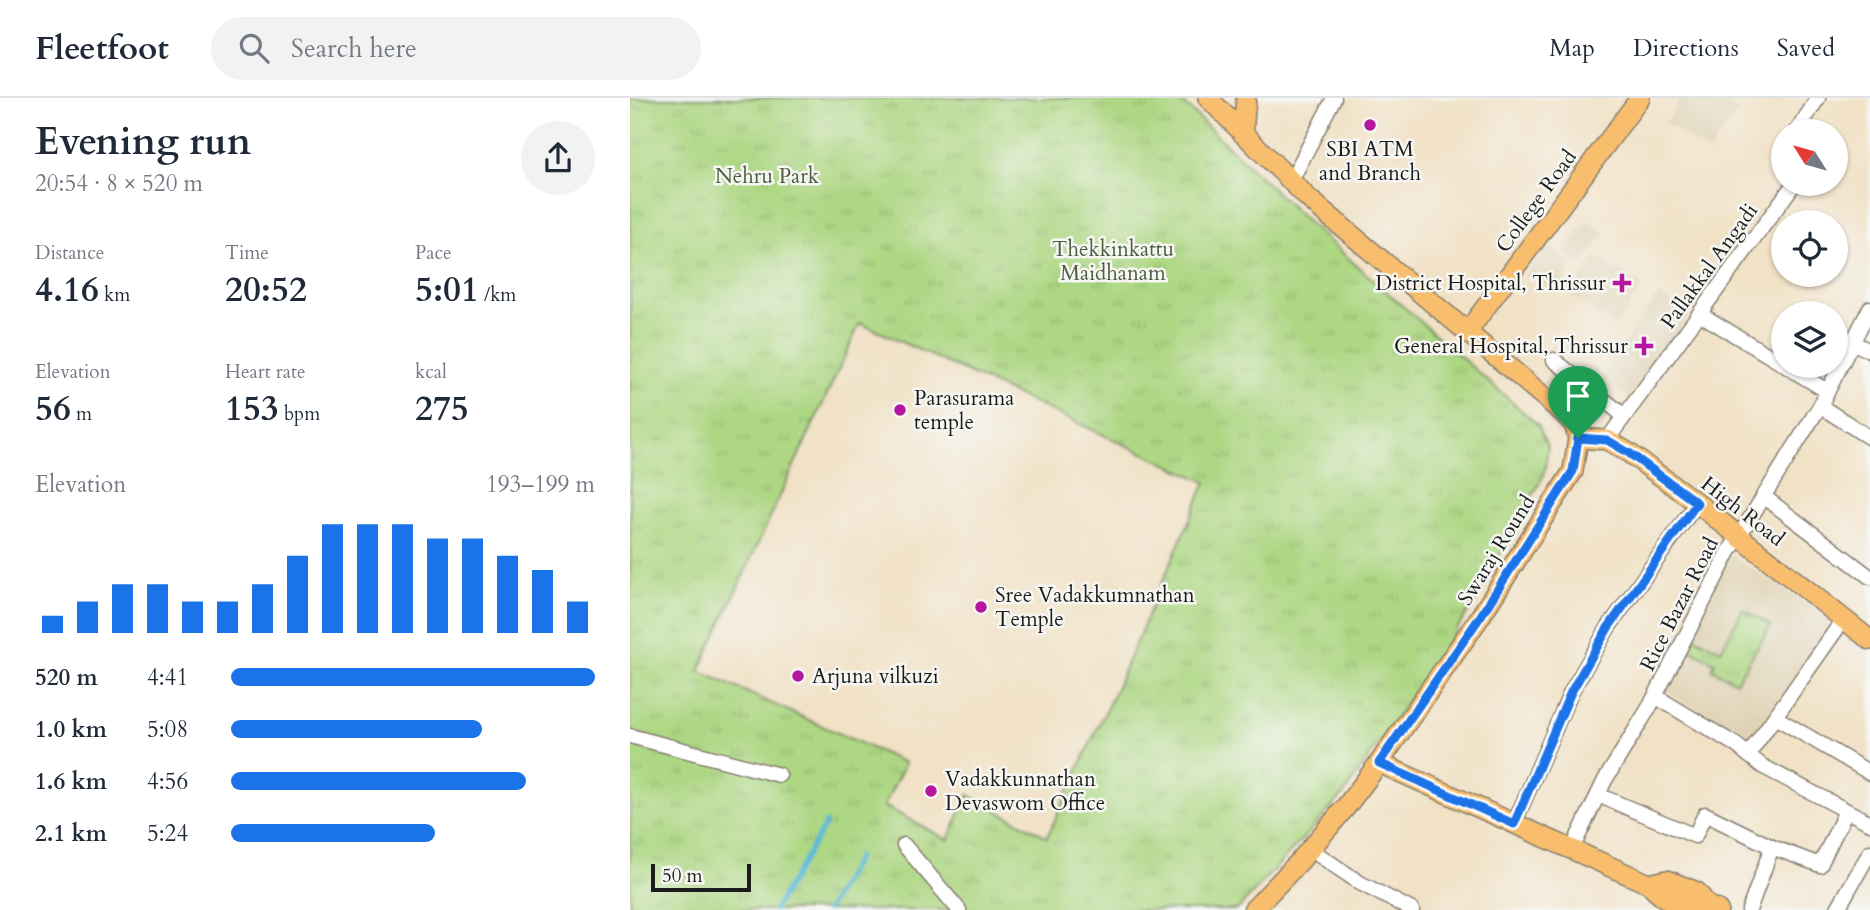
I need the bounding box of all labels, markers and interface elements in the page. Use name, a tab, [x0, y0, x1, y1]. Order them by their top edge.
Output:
search box	[211, 17, 701, 80]
text: Fleetfoot	[35, 26, 169, 71]
icon: search	[235, 29, 273, 67]
text: Search here	[291, 31, 417, 66]
text: Map	[1549, 32, 1595, 65]
text: Directions	[1633, 32, 1739, 65]
text: Saved	[1777, 32, 1835, 65]
text: Evening run	[35, 116, 251, 168]
marker: SBI ATM and Branch	[1362, 117, 1378, 133]
north arrow	[1771, 119, 1848, 196]
map controls	[1771, 119, 1848, 378]
button: share	[521, 121, 595, 195]
place label: SBI ATM and Branch	[1319, 135, 1421, 188]
street label: College Road	[1489, 144, 1584, 259]
park label: Nehru Park	[715, 162, 820, 191]
text: 20:54 · 8 × 520 m	[35, 168, 203, 199]
street label: Pallakkal Angadi	[1654, 198, 1765, 335]
button: locate	[1771, 210, 1848, 287]
park label: Thekkinkattu Maidhanam	[1052, 235, 1174, 288]
text: Distance	[35, 240, 104, 266]
text: Time	[225, 240, 269, 266]
text: Pace	[415, 240, 452, 266]
text: 4.16	[35, 266, 99, 314]
text: 20:52	[225, 266, 307, 314]
text: 5:01	[415, 266, 479, 314]
place label: District Hospital, Thrissur	[1375, 269, 1606, 298]
marker: District Hospital, Thrissur	[1612, 273, 1632, 293]
text: km	[99, 282, 130, 308]
text: /km	[479, 282, 516, 308]
button: layers	[1771, 301, 1848, 378]
place label: General Hospital, Thrissur	[1394, 332, 1628, 361]
marker: General Hospital, Thrissur	[1634, 336, 1654, 356]
text: Elevation	[35, 359, 110, 385]
text: Heart rate	[225, 359, 306, 385]
text: kcal	[415, 359, 447, 385]
pin	[1548, 366, 1608, 438]
icon: arrive	[1559, 377, 1597, 415]
place label: Parasurama temple	[914, 384, 1014, 437]
text: 56	[35, 385, 71, 433]
text: 153	[225, 385, 279, 433]
text: 275	[415, 385, 469, 433]
text: m	[71, 401, 92, 427]
text: bpm	[279, 401, 320, 427]
marker: Parasurama temple	[892, 402, 908, 418]
text: Elevation	[35, 469, 126, 500]
text: 193–199 m	[486, 469, 595, 500]
street label: High Road	[1695, 470, 1790, 553]
street label: Swaraj Round	[1451, 489, 1542, 611]
street label: Rice Bazar Road	[1633, 532, 1726, 676]
place label: Sree Vadakkumnathan Temple	[995, 581, 1195, 634]
marker: Sree Vadakkumnathan Temple	[973, 599, 989, 615]
text: 520 m	[35, 662, 98, 693]
text: 4:41	[147, 662, 188, 693]
place label: Arjuna vilkuzi	[812, 662, 939, 691]
marker: Arjuna vilkuzi	[790, 668, 806, 684]
text: 1.0 km	[35, 714, 107, 745]
text: 5:08	[147, 714, 188, 745]
place label: Vadakkunnathan Devaswom Office	[945, 765, 1105, 818]
text: 1.6 km	[35, 766, 107, 797]
text: 4:56	[147, 766, 188, 797]
marker: Vadakkunnathan Devaswom Office	[923, 783, 939, 799]
text: 2.1 km	[35, 818, 107, 849]
text: 5:24	[147, 818, 188, 849]
scale bar	[651, 861, 751, 893]
text: 50 m	[662, 863, 703, 889]

